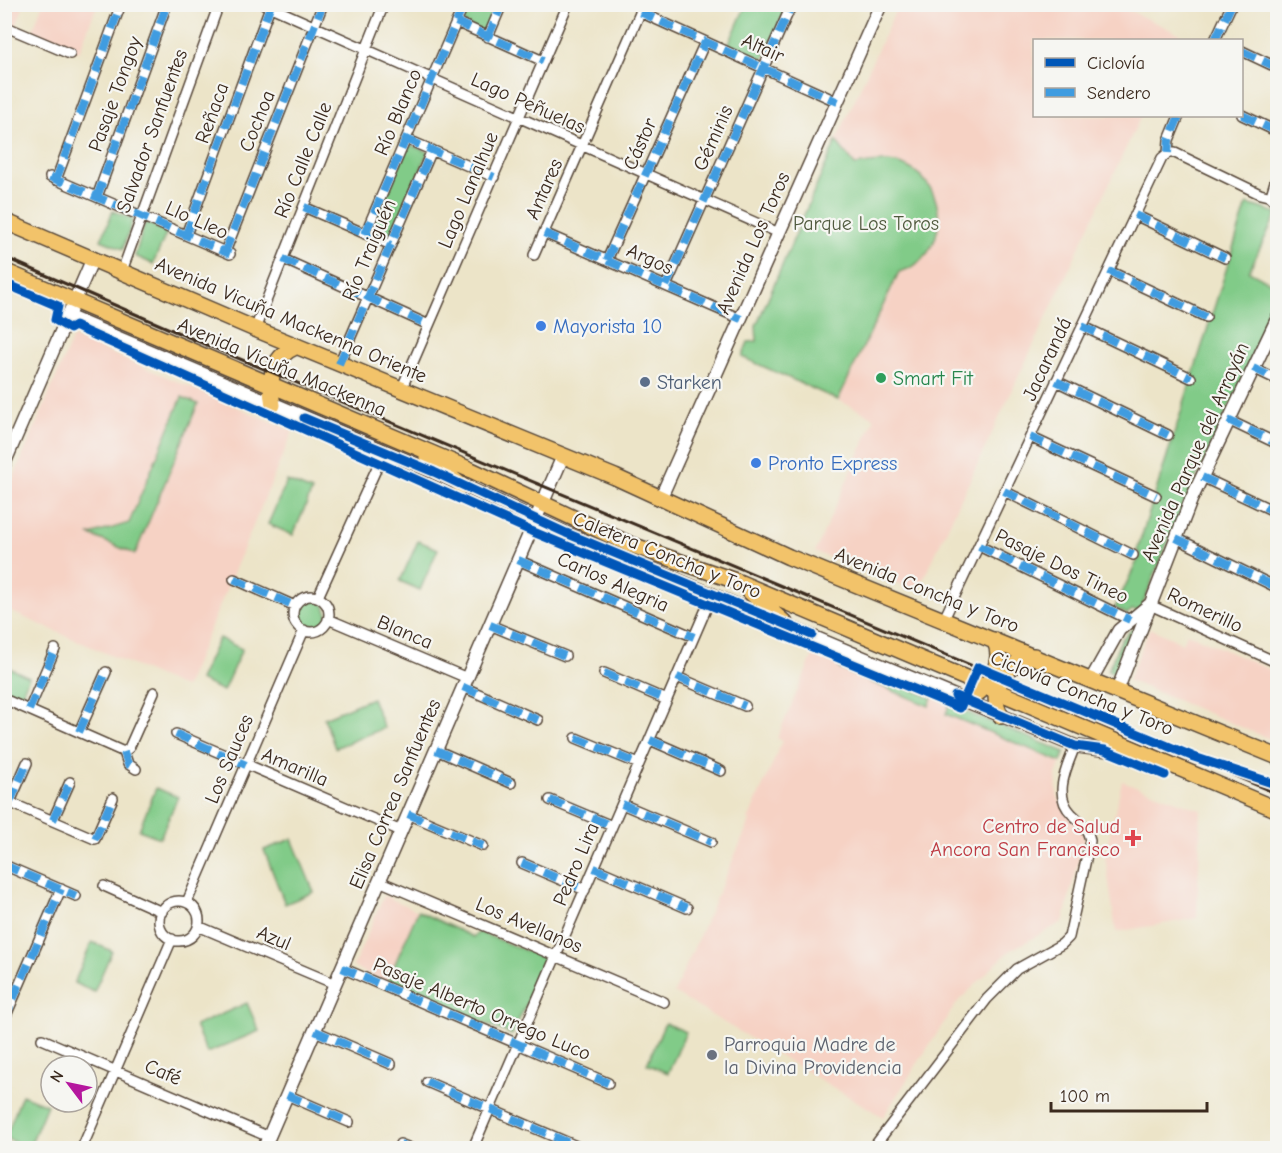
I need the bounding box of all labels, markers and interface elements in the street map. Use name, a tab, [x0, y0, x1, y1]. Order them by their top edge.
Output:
street label: Altair	[738, 29, 788, 67]
street label: Pasaje Tongoy	[84, 33, 147, 155]
legend	[1033, 39, 1243, 117]
street label: Salvador Sanfuentes	[112, 46, 192, 216]
text: Ciclovía	[1087, 53, 1145, 74]
street label: Río Blanco	[369, 65, 427, 159]
street label: Lago Peñuelas	[467, 68, 589, 138]
street label: Reñaca	[190, 79, 234, 147]
text: Sendero	[1087, 83, 1151, 104]
street label: Cochoa	[234, 87, 280, 155]
street label: Río Calle Calle	[269, 99, 337, 221]
street label: Géminis	[688, 102, 738, 174]
street label: Cástor	[618, 114, 662, 174]
street label: Lago Lanalhue	[433, 128, 503, 252]
street label: Antares	[520, 155, 568, 223]
street label: Avenida Los Toros	[711, 168, 795, 318]
street label: Llo Lleo	[162, 196, 232, 244]
street label: Río Traiguén	[337, 196, 401, 304]
park label: Parque Los Toros	[793, 212, 939, 235]
street label: Argos	[623, 239, 677, 279]
street label: Avenida Vicuña Mackenna Oriente	[152, 252, 430, 388]
street label: Avenida Vicuña Mackenna	[174, 312, 390, 422]
street label: Jacarandá	[1018, 314, 1076, 404]
place label: Mayorista 10	[553, 315, 662, 338]
marker: Mayorista 10	[534, 319, 548, 333]
street label: Avenida Parque del Arrayán	[1136, 339, 1254, 565]
place label: Smart Fit	[893, 367, 974, 390]
place label: Starken	[657, 371, 722, 394]
marker: Smart Fit	[874, 371, 888, 385]
marker: Starken	[638, 375, 652, 389]
place label: Pronto Express	[768, 452, 897, 475]
marker: Pronto Express	[749, 456, 763, 470]
street label: Caletera Concha y Toro	[570, 507, 764, 603]
street label: Pasaje Dos Tineo	[992, 524, 1132, 608]
street label: Avenida Concha y Toro	[831, 542, 1023, 638]
street label: Carlos Alegria	[554, 547, 672, 617]
street label: Romerillo	[1164, 583, 1246, 637]
street label: Blanca	[374, 610, 436, 654]
street label: Ciclovía Concha y Toro	[987, 646, 1177, 740]
street label: Elisa Correa Sanfuentes	[344, 695, 446, 893]
street label: Los Sauces	[200, 711, 258, 807]
street label: Amarilla	[258, 743, 332, 791]
place label: Centro de Salud Ancora San Francisco	[930, 815, 1120, 861]
street label: Pedro Lira	[548, 819, 604, 909]
marker: Centro de Salud Ancora San Francisco	[1124, 829, 1142, 847]
street label: Los Avellanos	[472, 892, 586, 958]
street label: Azul	[253, 921, 295, 955]
street label: Pasaje Alberto Orrego Luco	[370, 953, 594, 1065]
place label: Parroquia Madre de la Divina Providencia	[724, 1033, 902, 1079]
marker: Parroquia Madre de la Divina Providencia	[705, 1048, 719, 1062]
north arrow	[39, 1054, 99, 1114]
street label: Café	[141, 1054, 185, 1090]
text: N	[47, 1067, 68, 1086]
scale bar	[1051, 1075, 1207, 1113]
text: 100 m	[1060, 1086, 1110, 1107]

